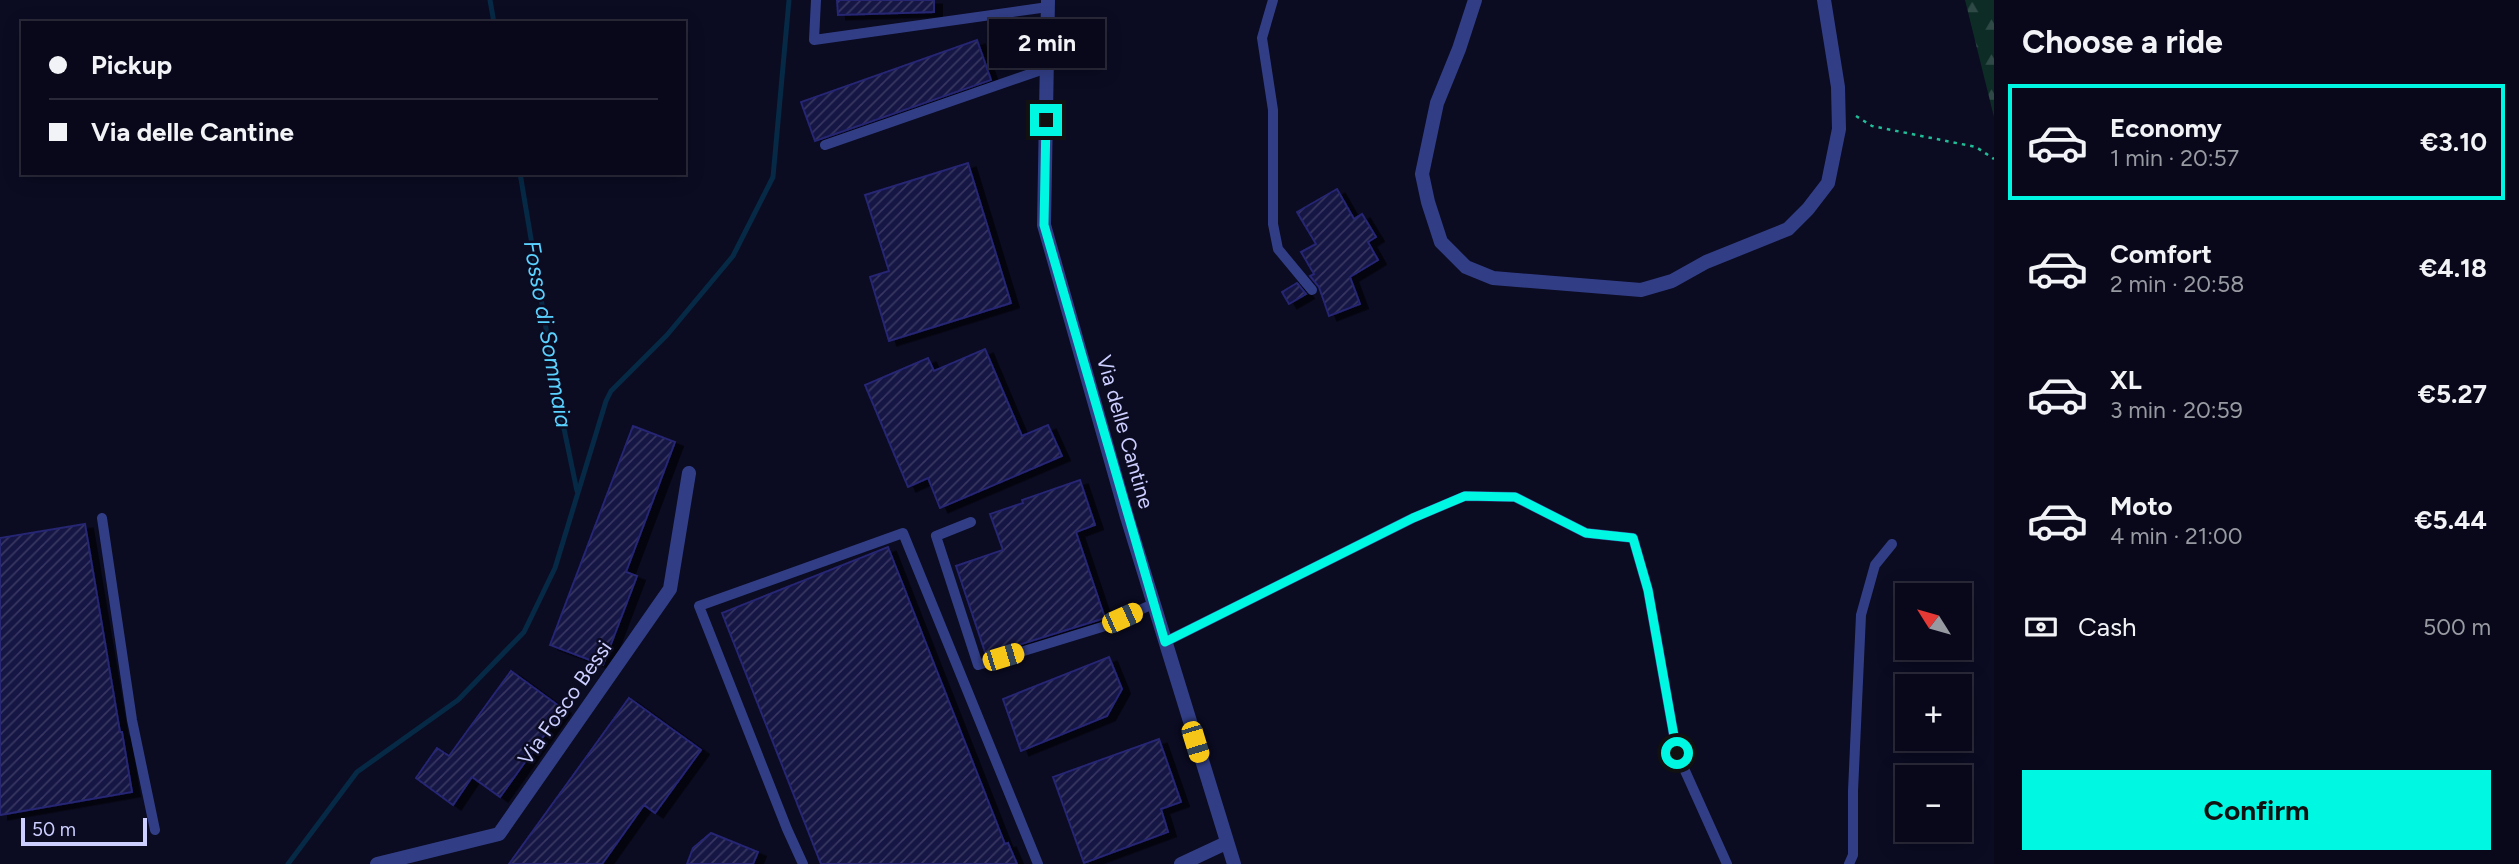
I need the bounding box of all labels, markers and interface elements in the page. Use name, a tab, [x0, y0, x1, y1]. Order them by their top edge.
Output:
callout: 2 min	[988, 18, 1104, 68]
text: Choose a ride	[2022, 23, 2223, 61]
text: 2 min	[1018, 29, 1076, 57]
text: Pickup	[91, 49, 172, 81]
route end	[1030, 104, 1062, 136]
icon: car	[2026, 111, 2089, 174]
text: Economy	[2110, 112, 2222, 144]
text: Via delle Cantine	[91, 116, 294, 148]
text: €3.10	[2420, 126, 2487, 158]
text: 1 min · 20:57	[2110, 144, 2239, 172]
icon: car	[2026, 237, 2089, 300]
water label: Fosso di Sommaia	[518, 238, 578, 430]
text: Comfort	[2110, 238, 2212, 270]
text: €4.18	[2419, 252, 2487, 284]
text: 2 min · 20:58	[2110, 270, 2244, 298]
street label: Via delle Cantine	[1092, 352, 1159, 512]
icon: car	[2026, 363, 2089, 426]
text: XL	[2110, 364, 2142, 396]
text: €5.27	[2418, 378, 2487, 410]
text: 3 min · 20:59	[2110, 396, 2243, 424]
icon: car	[2026, 489, 2089, 552]
text: Moto	[2110, 490, 2173, 522]
text: €5.44	[2414, 504, 2487, 536]
text: 4 min · 21:00	[2110, 522, 2243, 550]
north arrow	[1895, 583, 1972, 660]
map controls	[1895, 583, 1972, 842]
car	[1099, 600, 1146, 636]
icon: cash	[2022, 608, 2060, 646]
text: Cash	[2078, 611, 2137, 643]
text: 500 m	[2423, 613, 2491, 641]
street label: Via Fosco Bessi	[512, 636, 617, 770]
car	[980, 641, 1027, 673]
button: +	[1895, 674, 1972, 751]
car	[1179, 719, 1212, 765]
route start	[1661, 737, 1693, 769]
button: −	[1895, 765, 1972, 842]
button: Confirm	[2022, 770, 2491, 850]
scale bar	[21, 815, 147, 847]
text: 50 m	[32, 818, 76, 841]

